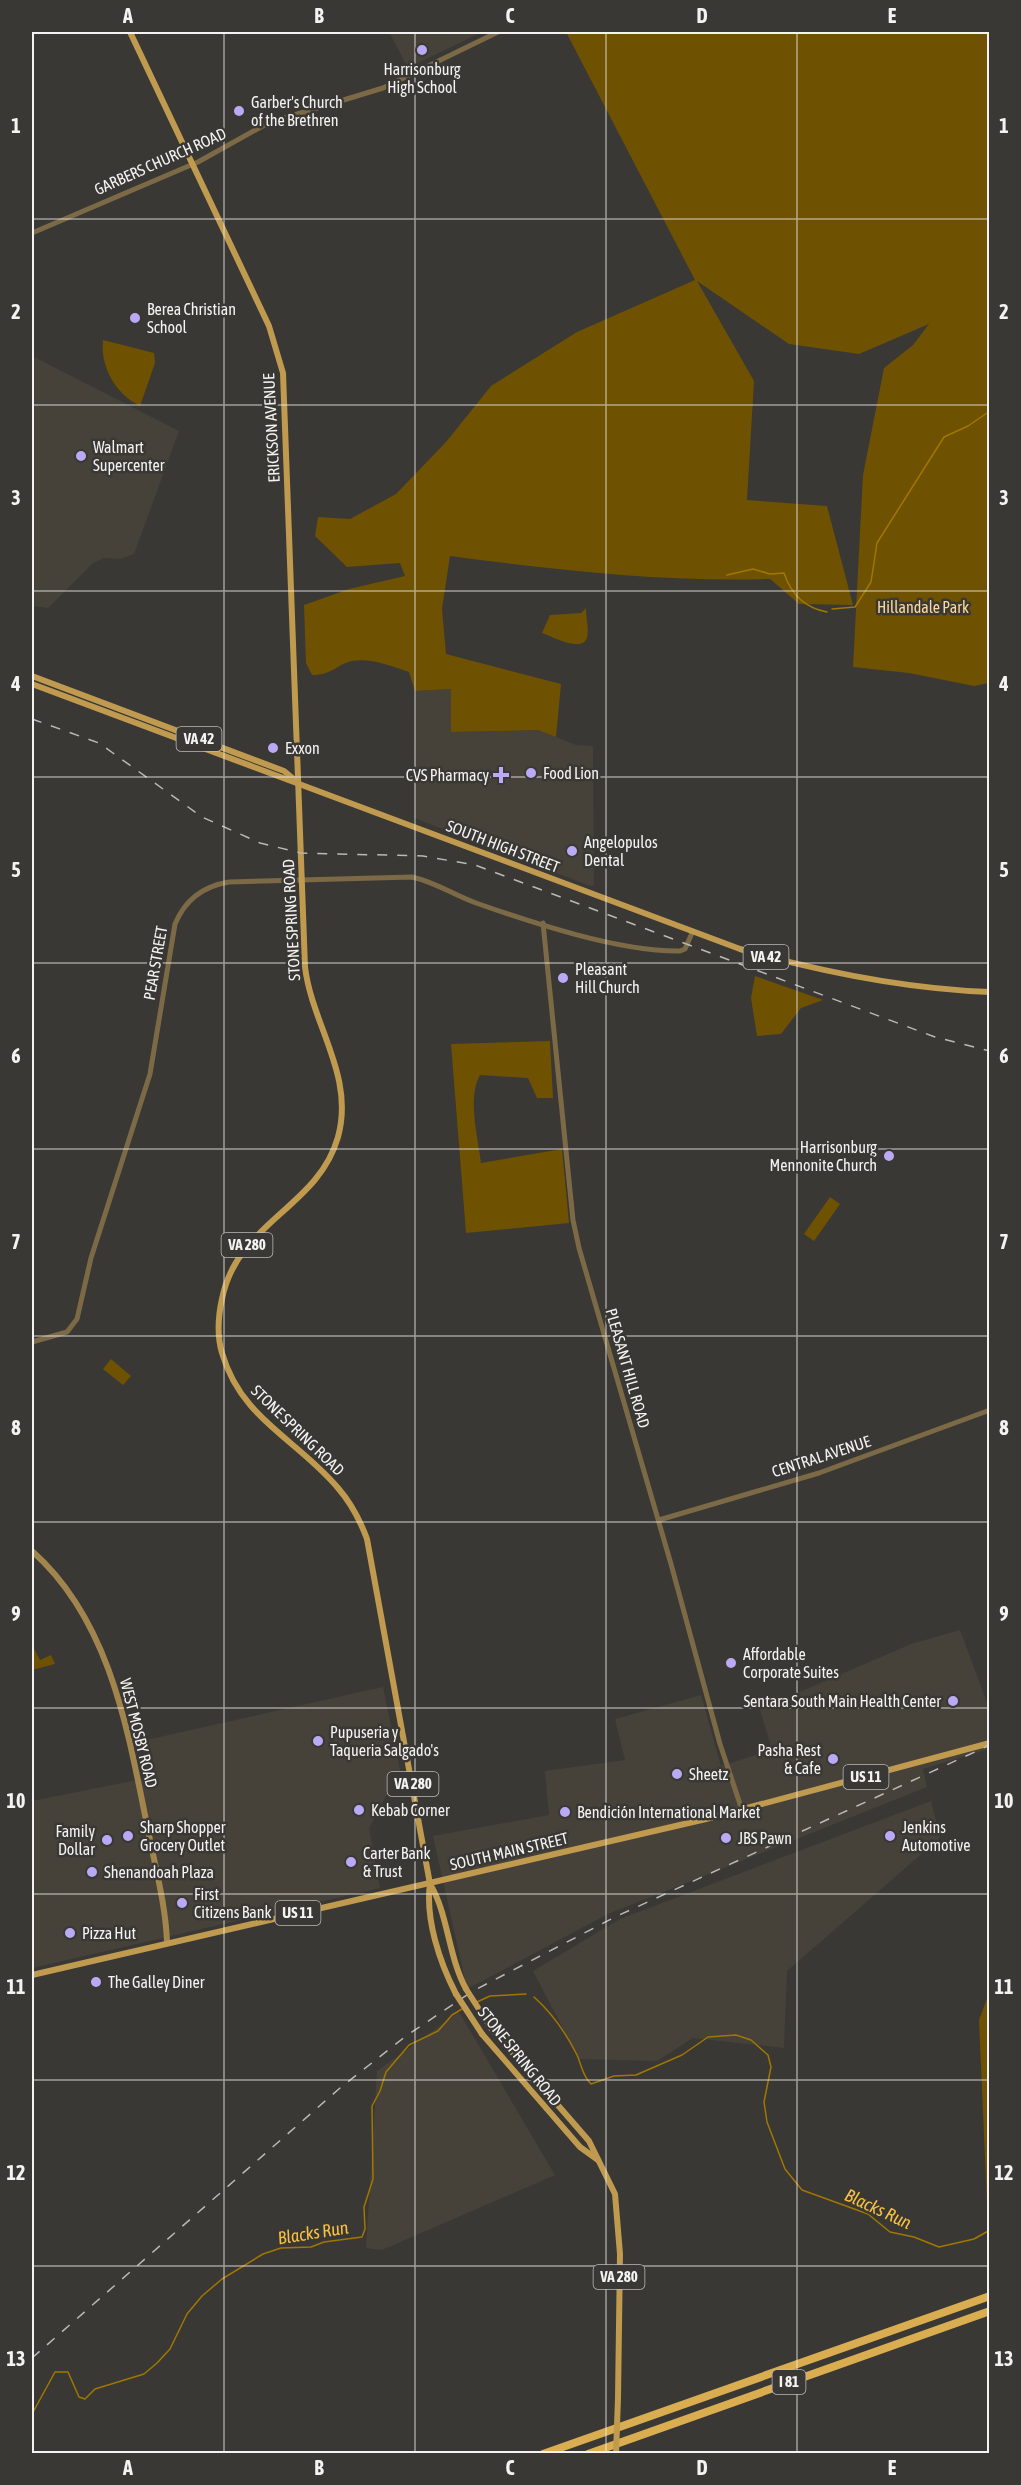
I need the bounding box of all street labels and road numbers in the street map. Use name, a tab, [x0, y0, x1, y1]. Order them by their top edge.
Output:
street label: GARBERS CHURCH ROAD	[91, 124, 229, 198]
street label: ERICKSON AVENUE	[259, 373, 283, 483]
road number: VA 42	[176, 727, 222, 751]
street label: SOUTH HIGH STREET	[444, 816, 562, 876]
street label: STONE SPRING ROAD	[279, 859, 303, 981]
street label: PEAR STREET	[140, 924, 170, 1002]
road number: VA 42	[744, 945, 789, 969]
road number: VA 280	[222, 1233, 272, 1257]
street label: PLEASANT HILL ROAD	[602, 1306, 654, 1430]
street label: STONE SPRING ROAD	[248, 1381, 348, 1479]
street label: CENTRAL AVENUE	[769, 1432, 873, 1480]
street label: WEST MOSBY ROAD	[117, 1676, 161, 1790]
road number: US 11	[844, 1765, 888, 1789]
road number: VA 280	[388, 1772, 438, 1796]
street label: SOUTH MAIN STREET	[448, 1829, 570, 1873]
road number: US 11	[276, 1901, 320, 1925]
street label: STONE SPRING ROAD	[475, 2003, 565, 2109]
road number: VA 280	[594, 2265, 644, 2289]
road number: I 81	[772, 2370, 806, 2394]

